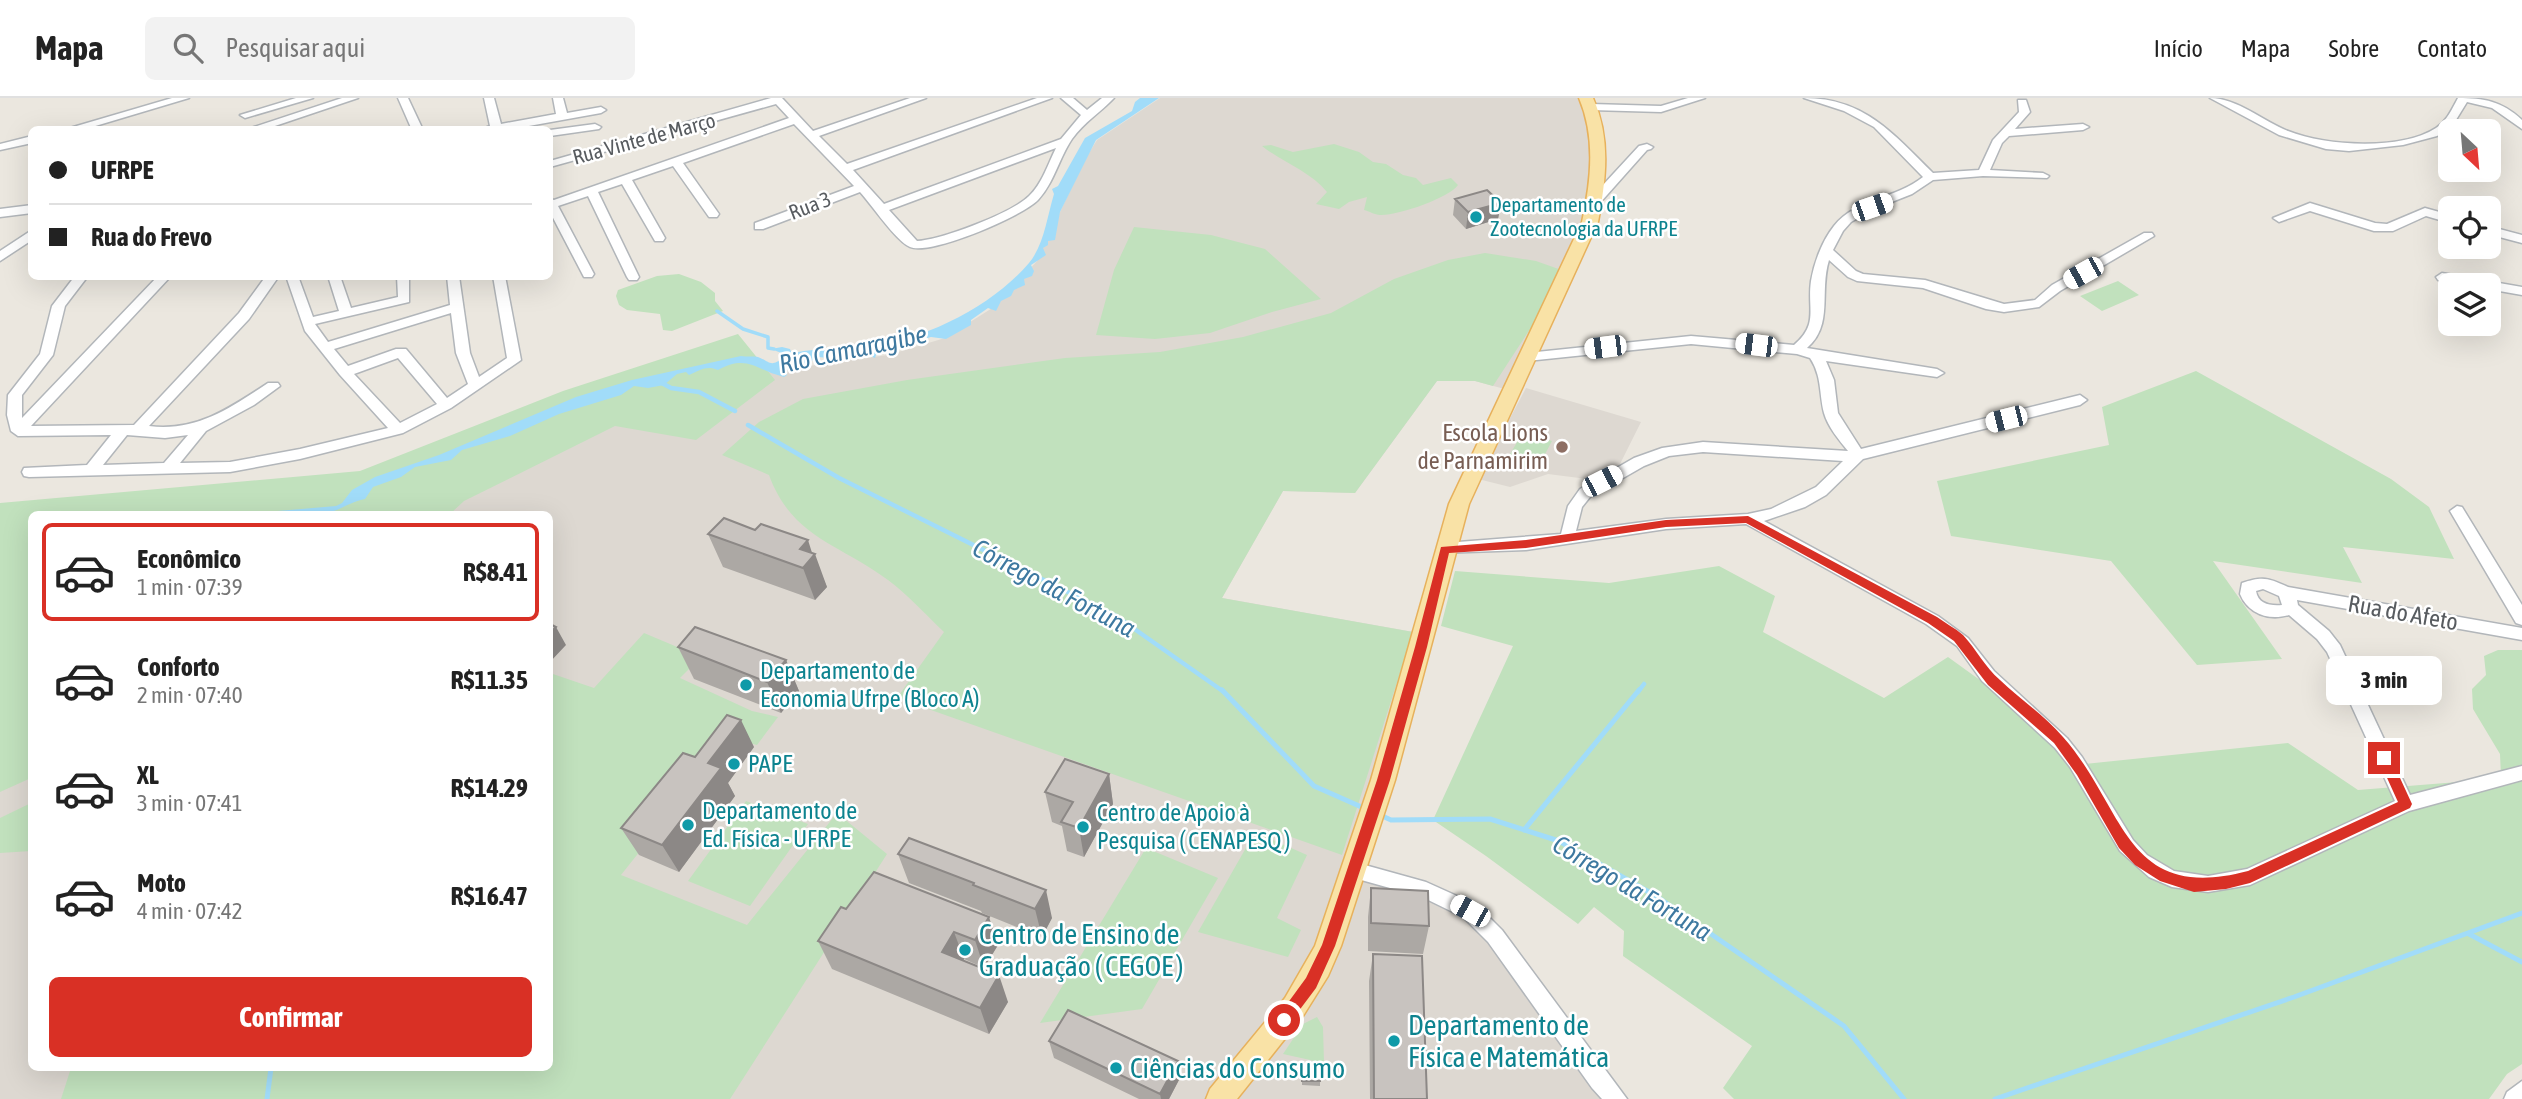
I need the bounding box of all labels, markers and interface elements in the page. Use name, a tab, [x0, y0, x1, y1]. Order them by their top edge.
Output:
search box	[145, 17, 635, 80]
text: Mapa	[35, 29, 103, 67]
icon: search	[169, 29, 207, 67]
text: Pesquisar aqui	[225, 33, 365, 63]
text: Início	[2154, 35, 2203, 62]
text: Mapa	[2241, 35, 2291, 62]
text: Sobre	[2329, 35, 2379, 62]
text: Contato	[2417, 35, 2487, 62]
street label: Rua Vinte de Março	[570, 107, 718, 169]
north arrow	[2438, 119, 2501, 182]
map controls	[2438, 119, 2501, 336]
text: UFRPE	[91, 155, 154, 185]
street label: Rua 3	[785, 186, 834, 224]
car	[1849, 190, 1896, 224]
place label: Departamento de Zootecnologia da UFRPE	[1490, 192, 1677, 240]
button: locate	[2438, 196, 2501, 259]
marker: Departamento de Zootecnologia da UFRPE	[1468, 209, 1484, 225]
text: Rua do Frevo	[91, 222, 212, 252]
car	[2060, 254, 2107, 292]
button: layers	[2438, 273, 2501, 336]
water label: Rio Camaragibe	[776, 319, 930, 379]
car	[1734, 332, 1779, 358]
car	[1583, 334, 1628, 360]
car	[1984, 404, 2029, 434]
place label: Escola Lions de Parnamirim	[1417, 419, 1548, 474]
marker: Escola Lions de Parnamirim	[1554, 439, 1570, 455]
car	[1579, 462, 1626, 500]
water label: Córrego da Fortuna	[968, 533, 1140, 643]
icon: car	[53, 541, 116, 604]
text: Econômico	[137, 544, 241, 574]
text: R$8.41	[463, 557, 528, 587]
text: 1 min · 07:39	[137, 574, 243, 600]
street label: Rua do Afeto	[2346, 590, 2460, 635]
icon: car	[53, 649, 116, 712]
text: Conforto	[137, 652, 220, 682]
callout: 3 min	[2326, 656, 2442, 706]
place label: Departamento de Economia Ufrpe (Bloco A)	[760, 657, 979, 712]
text: R$11.35	[451, 665, 528, 695]
text: 3 min	[2361, 667, 2407, 693]
marker: Departamento de Economia Ufrpe (Bloco A)	[738, 677, 754, 693]
text: 2 min · 07:40	[137, 682, 243, 708]
route end	[2368, 742, 2400, 774]
place label: PAPE	[748, 750, 793, 777]
marker: PAPE	[726, 756, 742, 772]
icon: car	[53, 757, 116, 820]
text: XL	[137, 760, 159, 790]
text: R$14.29	[451, 773, 528, 803]
text: 3 min · 07:41	[137, 790, 243, 816]
place label: Departamento de Ed. Física - UFRPE	[702, 797, 857, 852]
place label: Centro de Apoio à Pesquisa ( CENAPESQ )	[1097, 799, 1290, 854]
marker: Departamento de Ed. Física - UFRPE	[680, 817, 696, 833]
marker: Centro de Apoio à Pesquisa ( CENAPESQ )	[1075, 819, 1091, 835]
water label: Córrego da Fortuna	[1547, 829, 1717, 947]
icon: car	[53, 865, 116, 928]
text: Moto	[137, 868, 186, 898]
text: R$16.47	[451, 881, 528, 911]
car	[1447, 892, 1494, 930]
text: 4 min · 07:42	[137, 898, 243, 924]
place label: Centro de Ensino de Graduação ( CEGOE )	[979, 918, 1184, 982]
marker: Centro de Ensino de Graduação ( CEGOE )	[957, 942, 973, 958]
button: Confirmar	[49, 977, 532, 1057]
route start	[1268, 1004, 1300, 1036]
place label: Departamento de Física e Matemática	[1408, 1009, 1609, 1073]
marker: Departamento de Física e Matemática	[1386, 1033, 1402, 1049]
place label: Ciências do Consumo	[1130, 1052, 1345, 1084]
marker: Ciências do Consumo	[1108, 1060, 1124, 1076]

